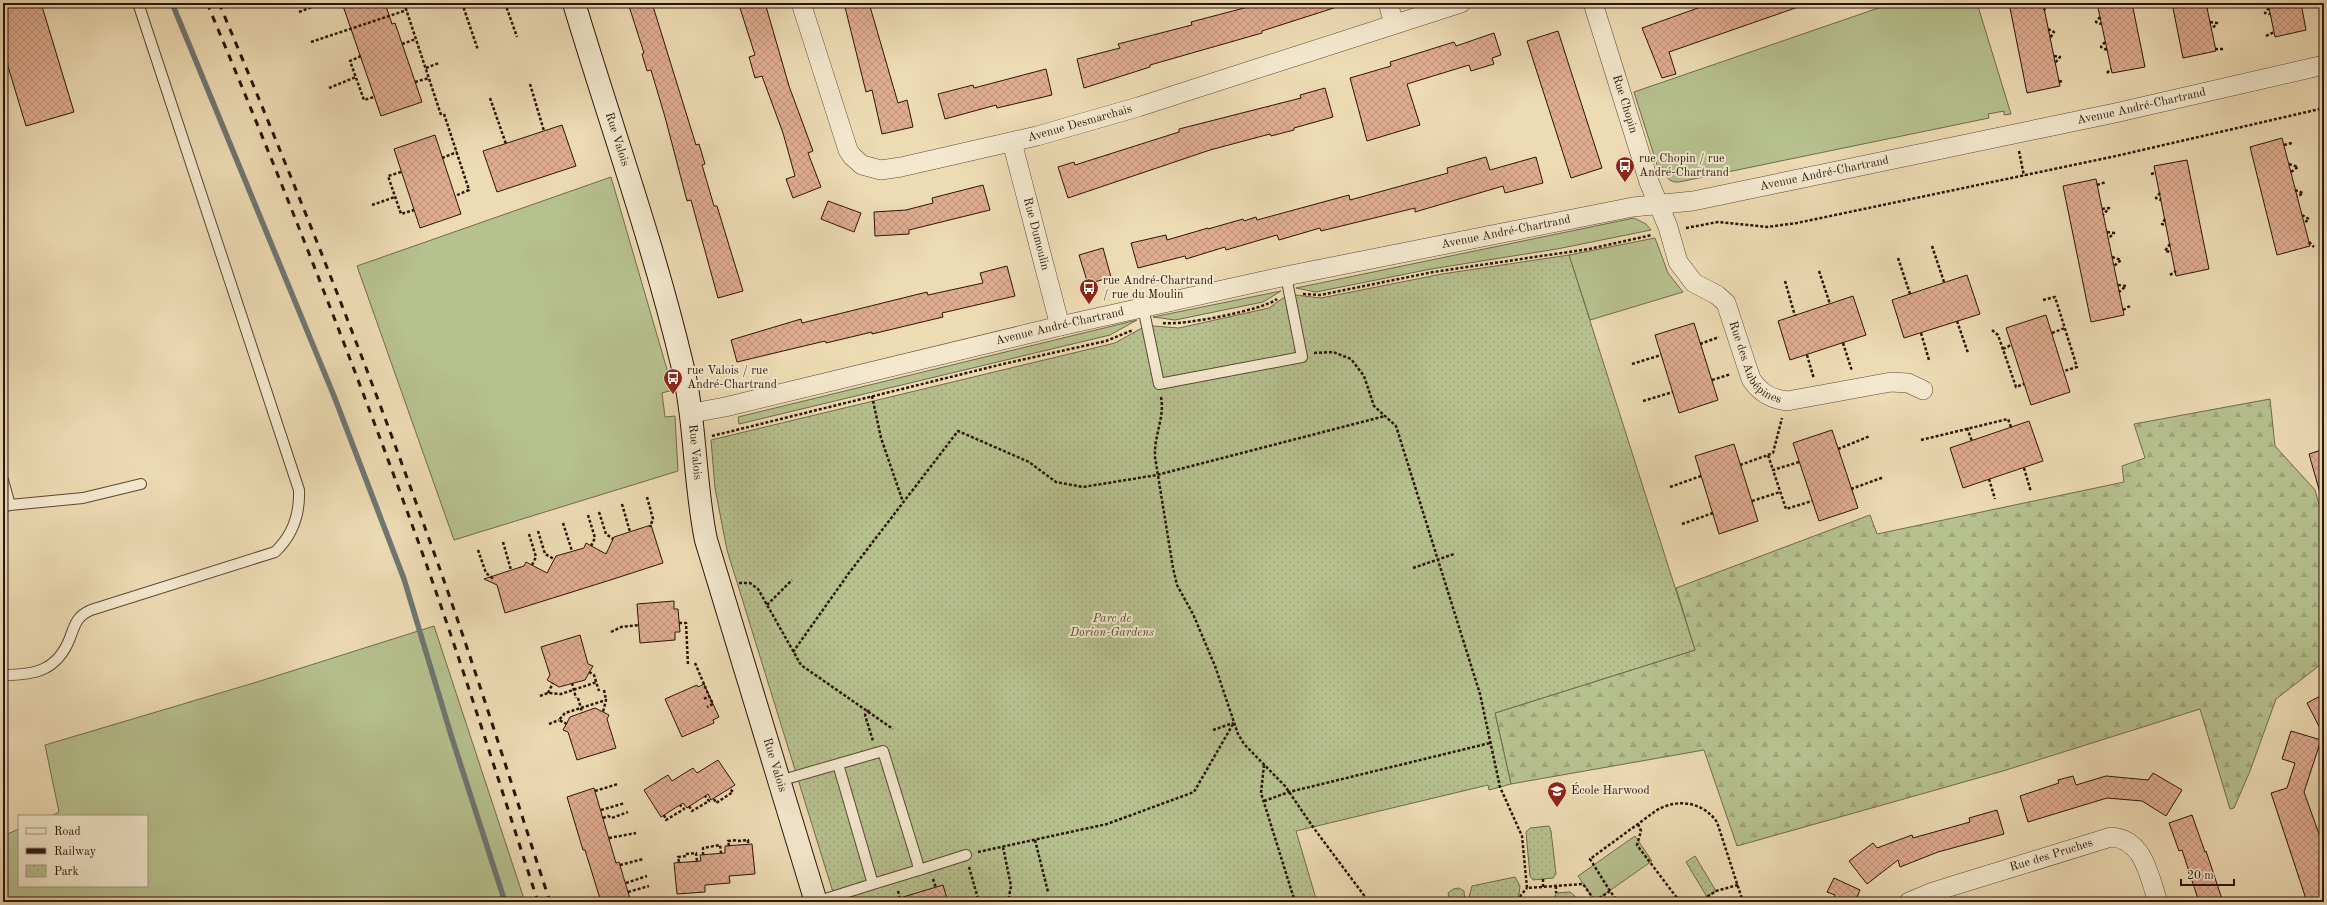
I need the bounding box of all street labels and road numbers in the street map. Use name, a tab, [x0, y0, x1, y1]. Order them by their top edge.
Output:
street label: Rue Chopin	[1610, 74, 1640, 135]
street label: Avenue André-Chartrand	[2076, 86, 2207, 127]
street label: Avenue Desmarchais	[1026, 103, 1134, 144]
street label: Rue Valois	[603, 111, 631, 168]
street label: Avenue André-Chartrand	[1759, 154, 1890, 193]
street label: Rue Dumoulin	[1021, 196, 1051, 272]
street label: Avenue André-Chartrand	[1440, 214, 1572, 251]
street label: Avenue André-Chartrand	[994, 306, 1125, 347]
street label: Rue des Aubépines	[1726, 320, 1783, 406]
street label: Rue Valois	[686, 424, 703, 481]
street label: Rue Valois	[761, 737, 788, 794]
street label: Rue des Pruches	[2008, 837, 2094, 874]

